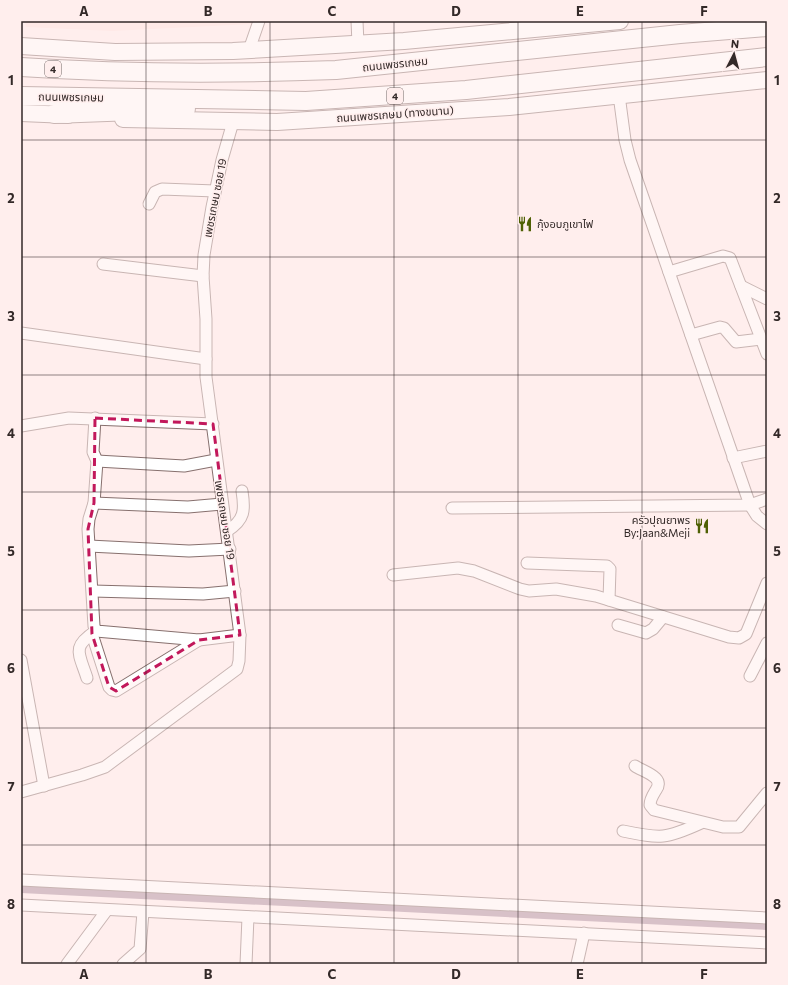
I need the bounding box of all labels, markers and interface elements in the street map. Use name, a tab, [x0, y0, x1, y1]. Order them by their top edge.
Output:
text: A	[79, 3, 89, 19]
text: B	[204, 3, 213, 19]
text: C	[328, 3, 337, 19]
text: D	[451, 3, 461, 19]
text: E	[576, 3, 584, 19]
text: F	[700, 3, 708, 19]
north arrow	[714, 34, 754, 74]
text: N	[730, 37, 740, 50]
street label: ถนนเพชรเกษม	[362, 54, 428, 73]
road number: 4	[45, 61, 61, 77]
text: 1	[8, 72, 14, 88]
text: 1	[774, 72, 780, 88]
road number: 4	[387, 88, 403, 104]
street label: ถนนเพชรเกษม	[38, 89, 104, 104]
street label: ถนนเพชรเกษม (ทางขนาน)	[336, 103, 454, 124]
street label: เพชรเกษม ซอย 19	[200, 157, 229, 239]
text: 2	[7, 190, 15, 206]
text: 2	[773, 190, 781, 206]
restaurant icon: กุ้งอบภูเขาไฟ	[516, 215, 534, 233]
place label: กุ้งอบภูเขาไฟ	[537, 217, 594, 231]
text: 3	[7, 308, 15, 324]
text: 3	[773, 308, 781, 324]
text: 4	[7, 425, 15, 441]
text: 4	[773, 425, 781, 441]
street label: เพชรเกษม ซอย 19	[213, 479, 238, 561]
place label: ครัวปุณยาพร By:Jaan&Meji	[624, 513, 690, 540]
restaurant icon: ครัวปุณยาพร By:Jaan&Meji	[693, 517, 711, 535]
text: 5	[7, 543, 15, 559]
text: 5	[773, 543, 781, 559]
text: 6	[7, 660, 15, 676]
text: 6	[773, 660, 781, 676]
text: 7	[7, 778, 15, 794]
text: 7	[773, 778, 781, 794]
text: 8	[7, 896, 15, 912]
text: 8	[773, 896, 781, 912]
text: A	[79, 966, 89, 982]
text: B	[204, 966, 213, 982]
text: C	[328, 966, 337, 982]
text: D	[451, 966, 461, 982]
text: E	[576, 966, 584, 982]
text: F	[700, 966, 708, 982]

